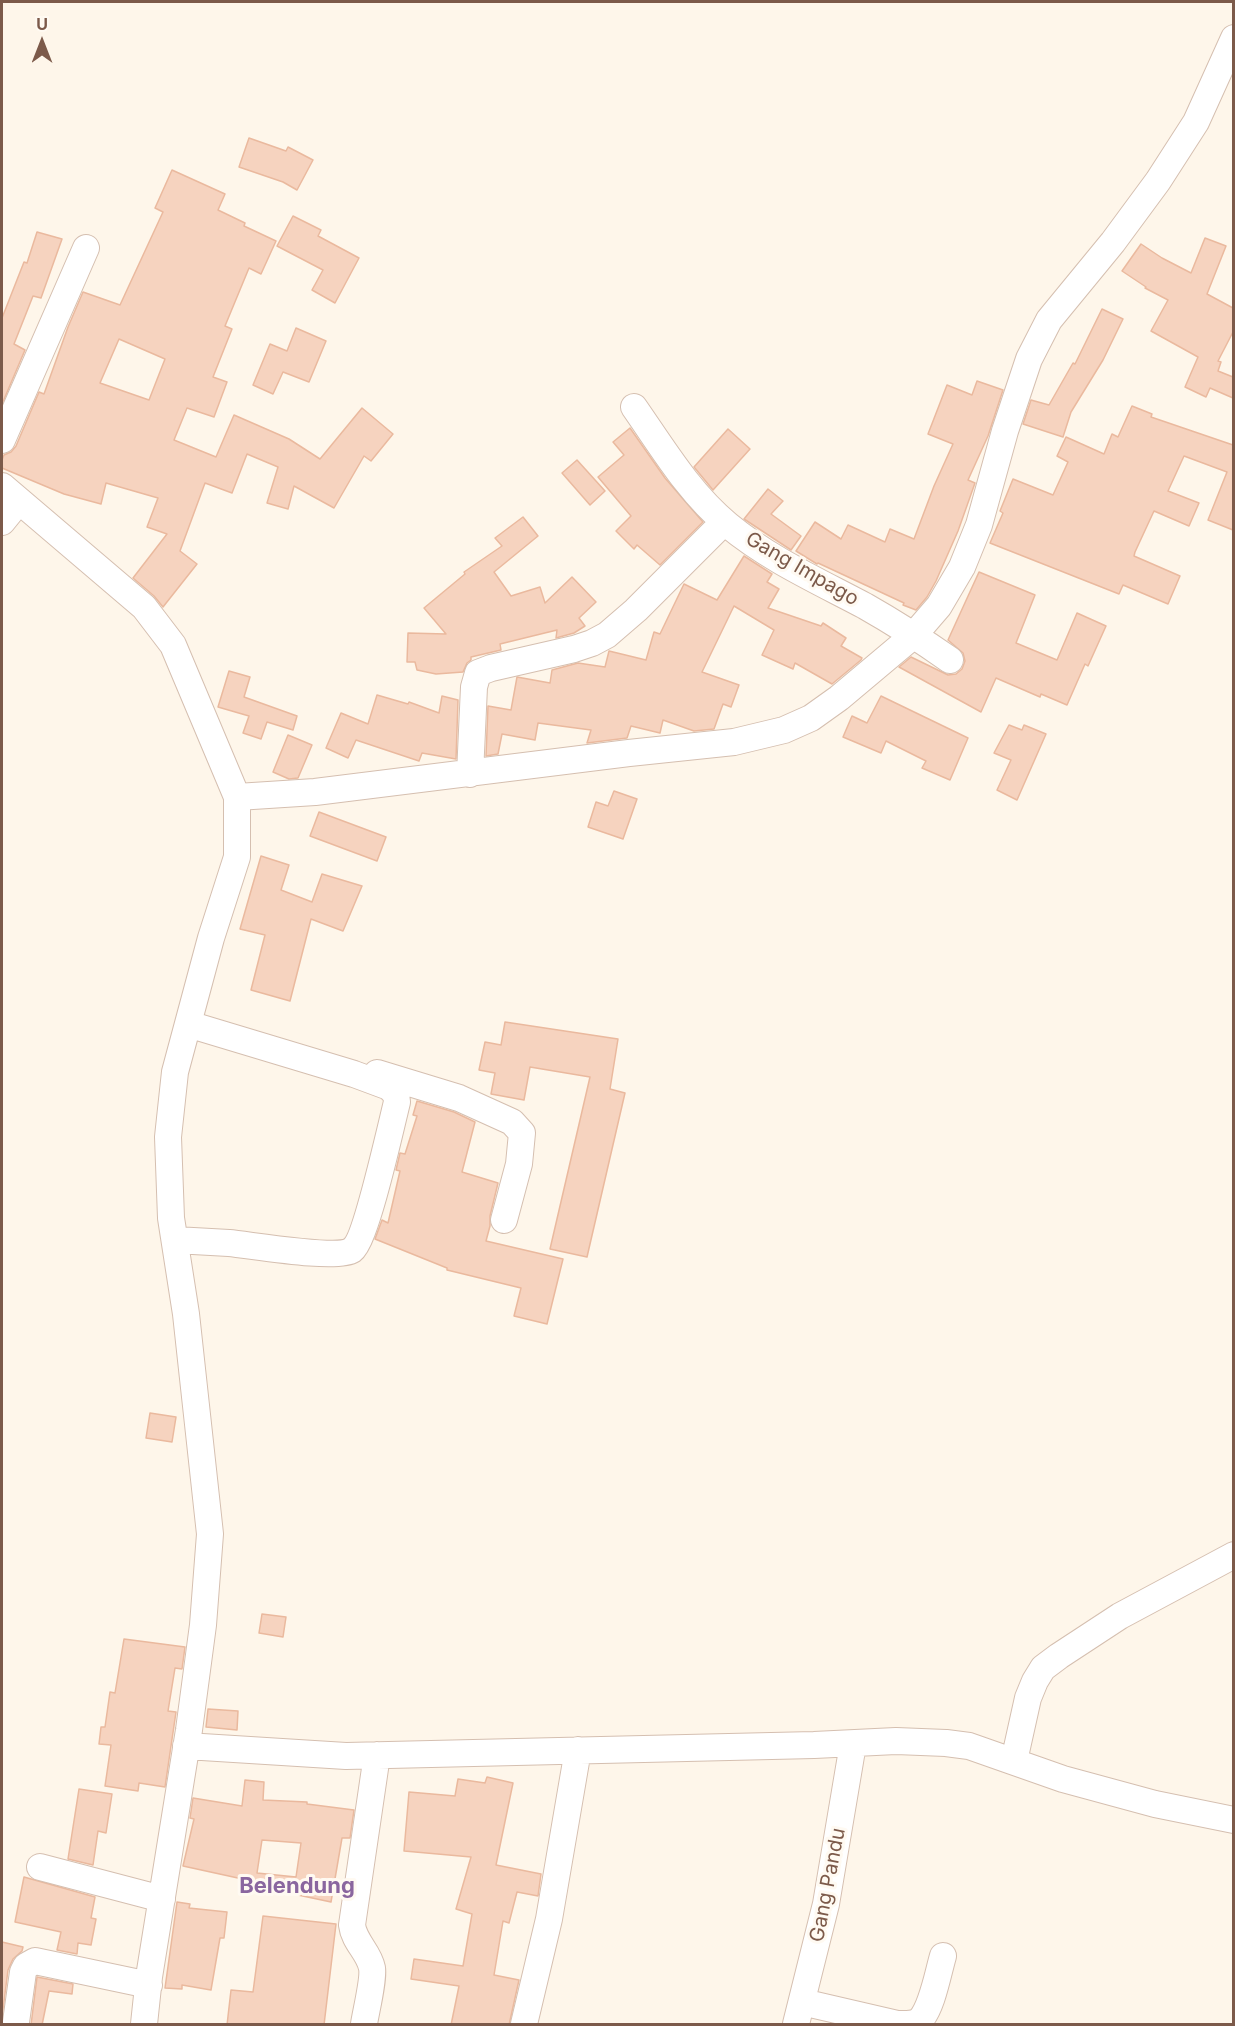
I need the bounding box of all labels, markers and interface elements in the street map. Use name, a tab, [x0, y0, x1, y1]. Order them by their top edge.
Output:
north arrow	[12, 12, 72, 72]
text: U	[36, 14, 48, 34]
street label: Gang Impago	[741, 527, 863, 611]
street label: Gang Pandu	[805, 1826, 851, 1944]
district label: Belendung	[239, 1873, 355, 1899]

